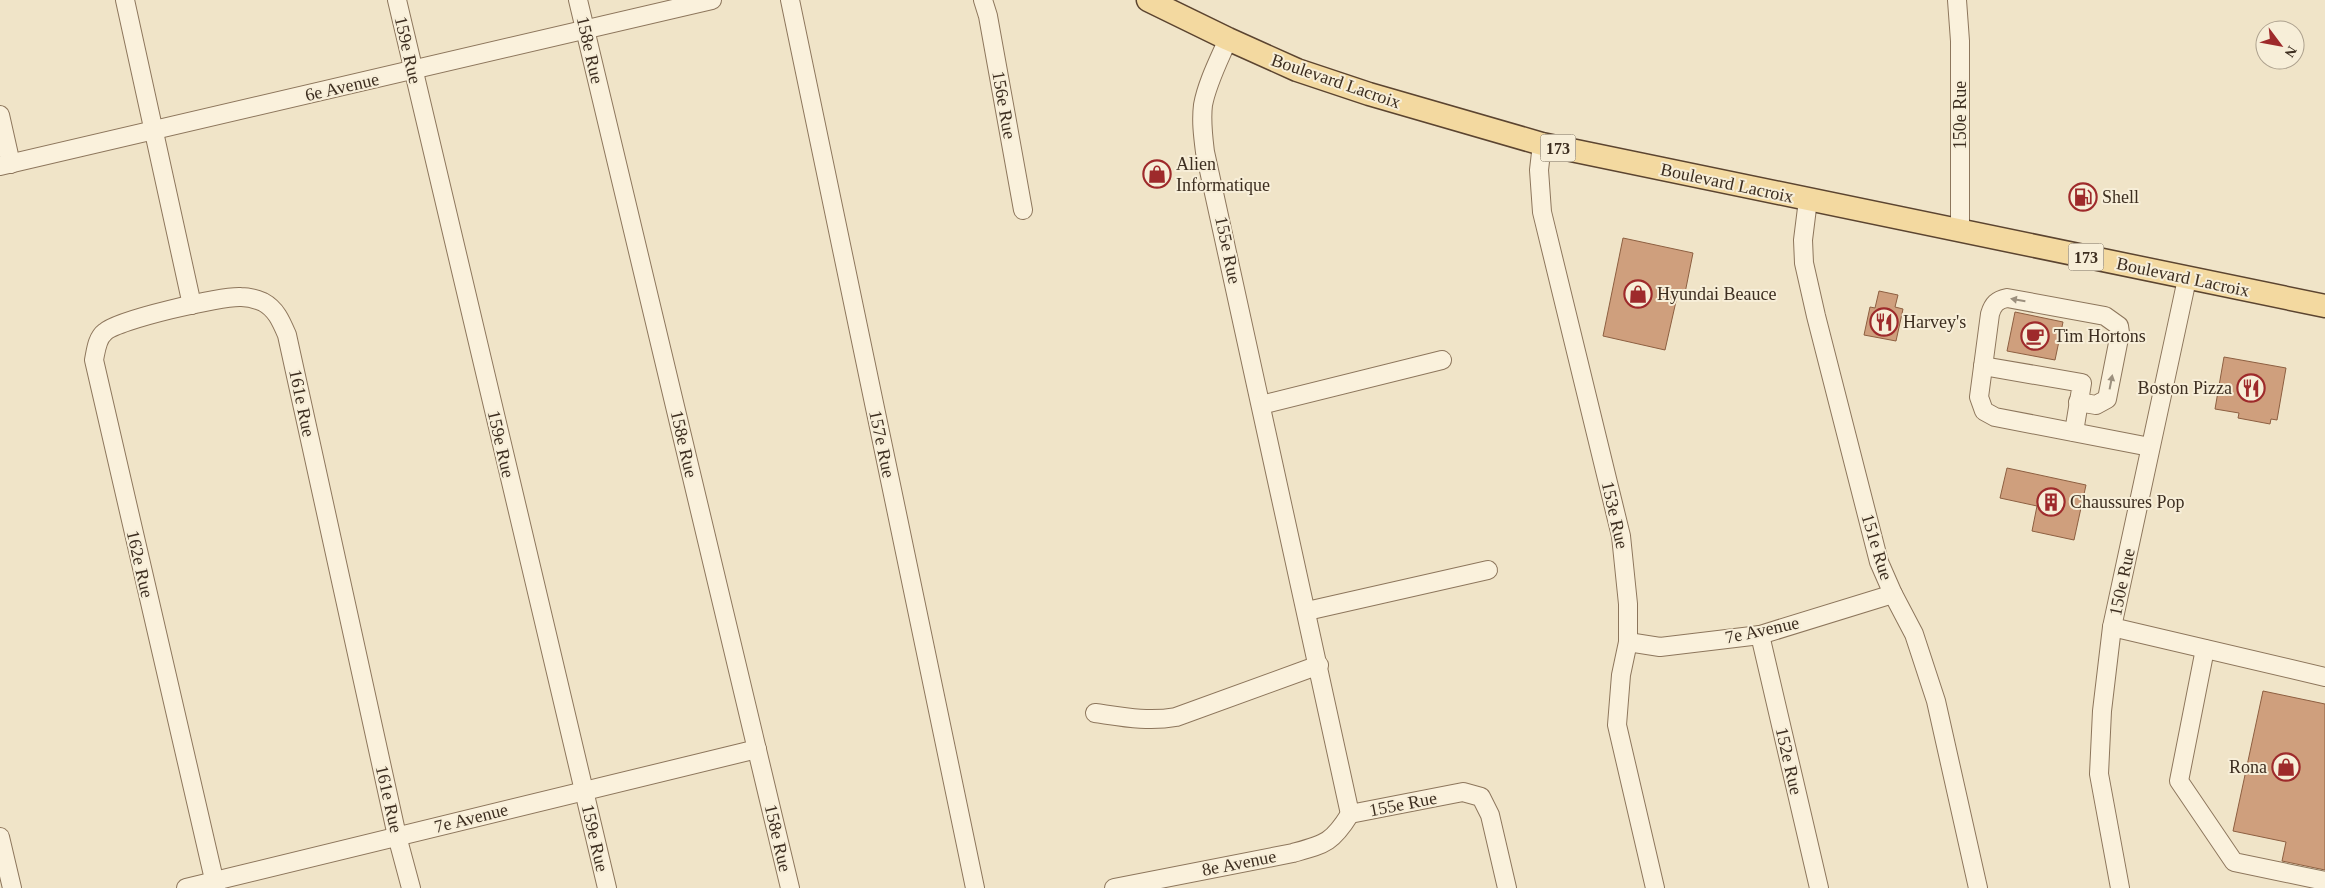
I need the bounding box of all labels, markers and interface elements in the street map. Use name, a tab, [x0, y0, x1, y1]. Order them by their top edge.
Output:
street label: 159e Rue	[391, 14, 425, 86]
street label: 158e Rue	[573, 14, 607, 86]
north arrow	[2255, 20, 2305, 70]
text: N	[2282, 43, 2300, 60]
street label: Boulevard Lacroix	[1269, 49, 1403, 113]
street label: 6e Avenue	[303, 69, 381, 105]
street label: 156e Rue	[988, 70, 1020, 140]
street label: 150e Rue	[1950, 81, 1970, 149]
road number: 173	[1540, 134, 1576, 162]
place label: Alien Informatique	[1176, 154, 1270, 195]
shop icon: Alien Informatique	[1142, 159, 1172, 189]
street label: Boulevard Lacroix	[1659, 159, 1795, 207]
fuel station icon: Shell	[2068, 182, 2098, 212]
place label: Shell	[2102, 187, 2139, 207]
street label: 155e Rue	[1211, 214, 1245, 286]
road number: 173	[2068, 243, 2104, 270]
street label: Boulevard Lacroix	[2115, 253, 2251, 301]
shop icon: Hyundai Beauce	[1623, 279, 1653, 309]
place label: Hyundai Beauce	[1657, 284, 1776, 304]
one-way arrow	[2009, 295, 2025, 303]
restaurant icon: Harvey's	[1869, 307, 1899, 337]
place label: Harvey's	[1903, 312, 1966, 332]
cafe icon: Tim Hortons	[2020, 321, 2050, 351]
place label: Tim Hortons	[2054, 326, 2146, 346]
street label: 161e Rue	[285, 367, 319, 439]
one-way arrow	[2108, 373, 2116, 389]
restaurant icon: Boston Pizza	[2236, 373, 2266, 403]
place label: Boston Pizza	[2138, 378, 2232, 398]
street label: 159e Rue	[484, 408, 518, 480]
street label: 158e Rue	[667, 408, 701, 480]
street label: 157e Rue	[865, 408, 899, 480]
street label: 153e Rue	[1598, 479, 1632, 551]
building icon: Chaussures Pop	[2036, 487, 2066, 517]
place label: Chaussures Pop	[2070, 492, 2185, 512]
street label: 151e Rue	[1857, 511, 1897, 583]
street label: 162e Rue	[123, 528, 157, 600]
street label: 150e Rue	[2105, 546, 2139, 618]
street label: 7e Avenue	[1723, 612, 1801, 648]
street label: 152e Rue	[1772, 725, 1806, 797]
shop icon: Rona	[2271, 752, 2301, 782]
place label: Rona	[2229, 757, 2267, 777]
street label: 161e Rue	[372, 763, 406, 835]
street label: 155e Rue	[1367, 788, 1439, 820]
street label: 7e Avenue	[432, 799, 510, 837]
street label: 159e Rue	[578, 802, 612, 874]
street label: 158e Rue	[761, 802, 795, 874]
street label: 8e Avenue	[1200, 846, 1278, 880]

